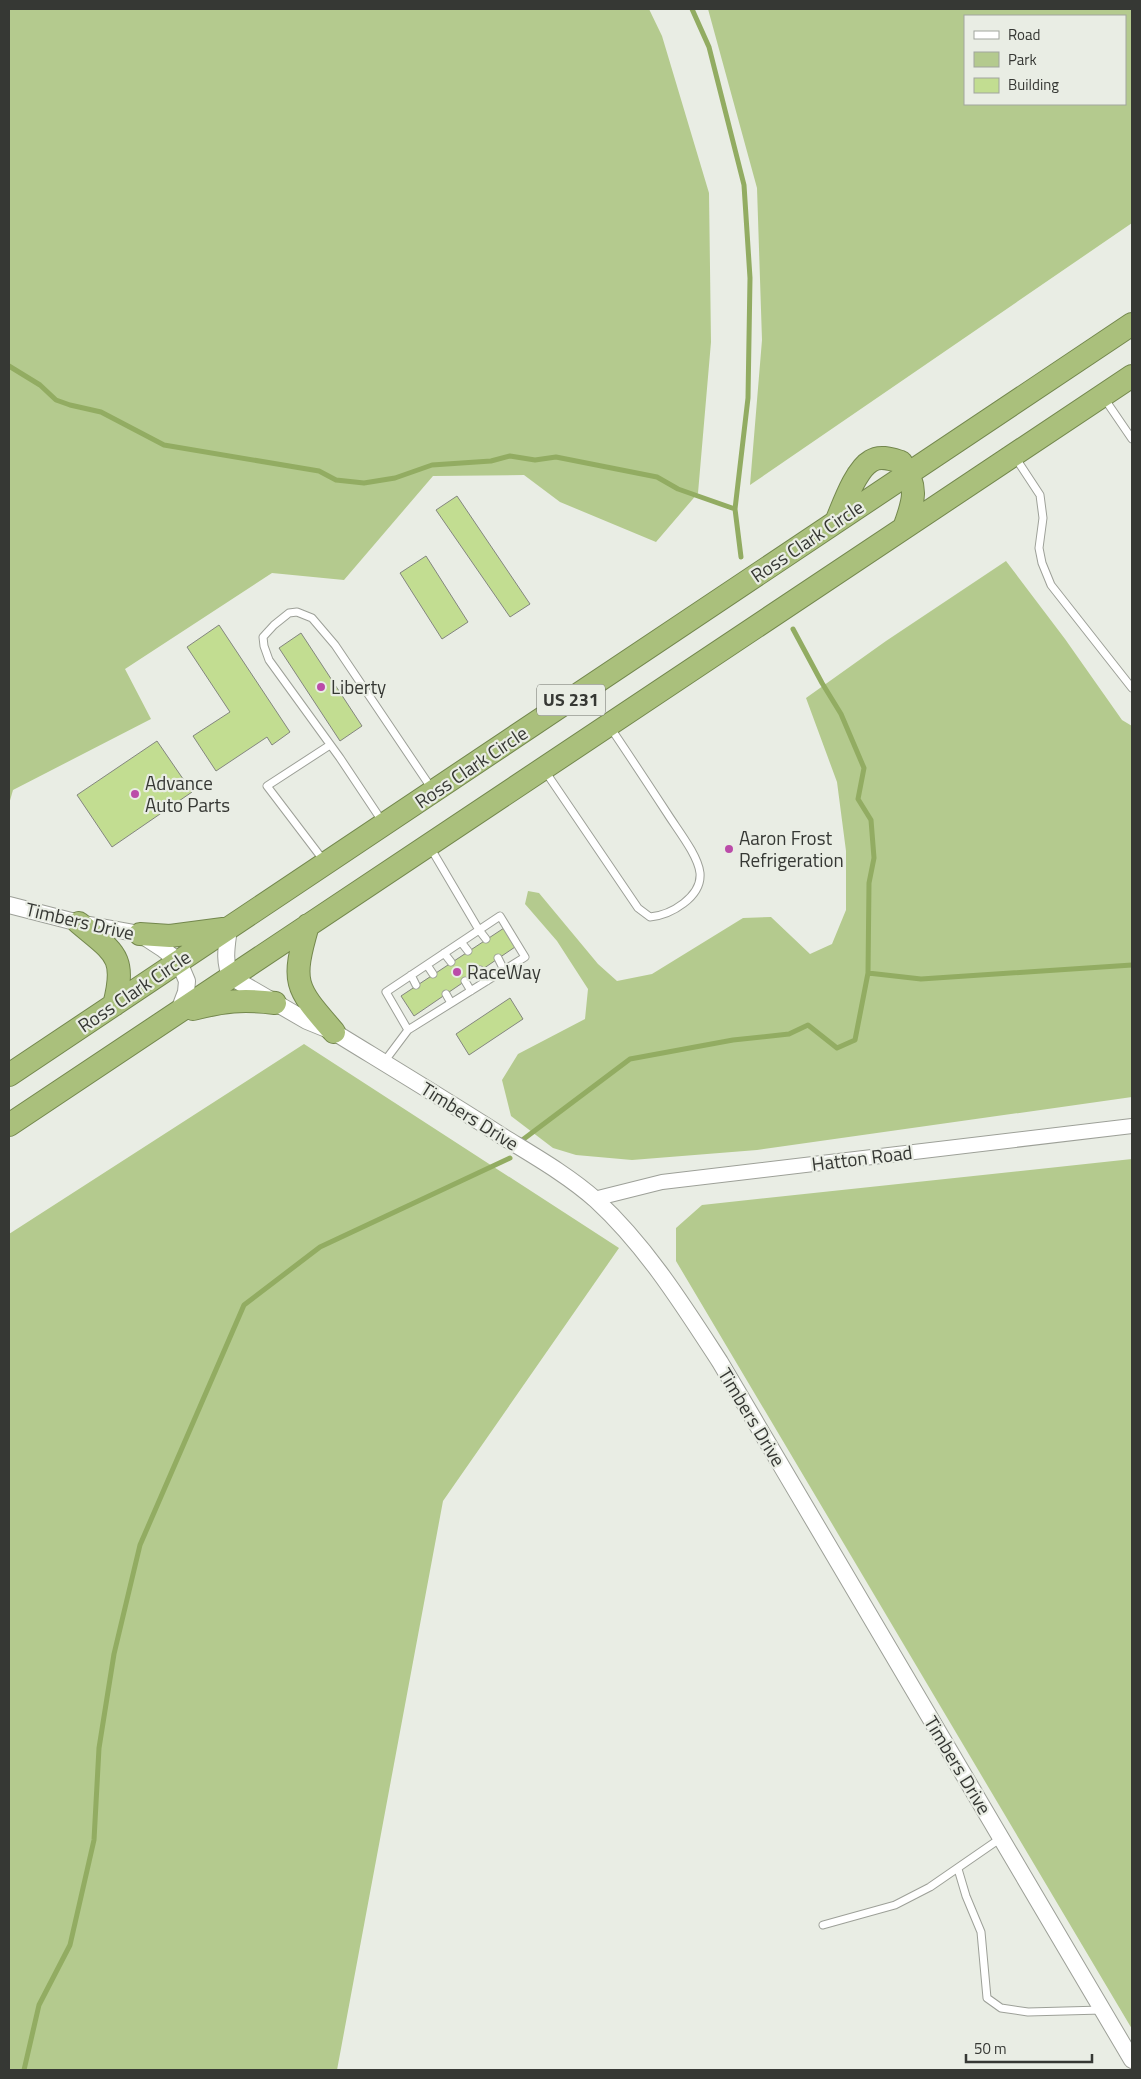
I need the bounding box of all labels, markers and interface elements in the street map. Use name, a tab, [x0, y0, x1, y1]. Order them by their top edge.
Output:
legend	[964, 15, 1126, 105]
text: Road	[1008, 23, 1040, 46]
text: Park	[1008, 48, 1037, 71]
text: Building	[1008, 73, 1059, 96]
street label: Ross Clark Circle	[744, 492, 869, 589]
place label: Liberty	[331, 672, 386, 701]
marker: Liberty	[315, 681, 327, 693]
road number: US 231	[537, 684, 605, 716]
street label: Ross Clark Circle	[408, 718, 533, 815]
place label: Advance Auto Parts	[145, 768, 230, 819]
marker: Advance Auto Parts	[129, 788, 141, 800]
place label: Aaron Frost Refrigeration	[739, 823, 844, 874]
marker: Aaron Frost Refrigeration	[723, 843, 735, 855]
street label: Timbers Drive	[23, 894, 137, 947]
street label: Ross Clark Circle	[71, 942, 196, 1039]
place label: RaceWay	[467, 957, 541, 986]
marker: RaceWay	[451, 966, 463, 978]
street label: Timbers Drive	[416, 1074, 525, 1157]
street label: Hatton Road	[810, 1137, 914, 1178]
street label: Timbers Drive	[711, 1362, 793, 1472]
street label: Timbers Drive	[917, 1710, 999, 1820]
scale bar	[966, 2032, 1092, 2064]
text: 50 m	[974, 2037, 1007, 2060]

